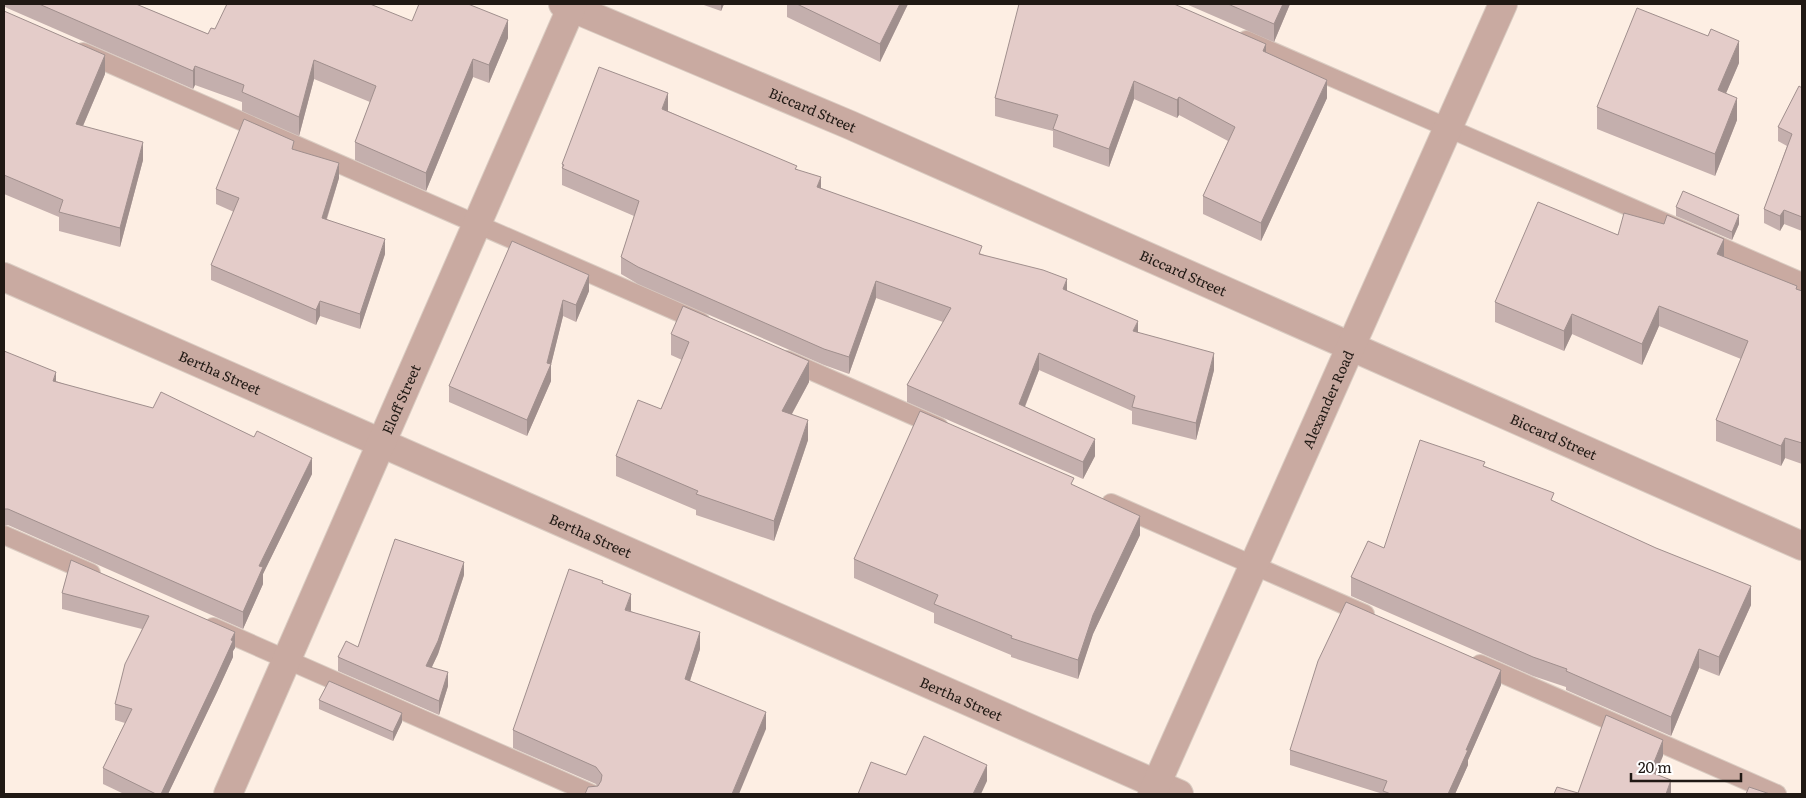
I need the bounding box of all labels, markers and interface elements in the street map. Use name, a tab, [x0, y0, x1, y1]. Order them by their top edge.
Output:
street label: Biccard Street	[766, 82, 860, 137]
street label: Biccard Street	[1137, 244, 1230, 301]
street label: Bertha Street	[176, 345, 265, 399]
street label: Alexander Road	[1297, 346, 1358, 452]
street label: Eloff Street	[376, 361, 425, 437]
street label: Biccard Street	[1507, 408, 1601, 464]
street label: Bertha Street	[546, 508, 636, 562]
street label: Bertha Street	[917, 671, 1006, 725]
scale bar	[1631, 750, 1741, 782]
text: 20 m	[1638, 755, 1672, 778]

